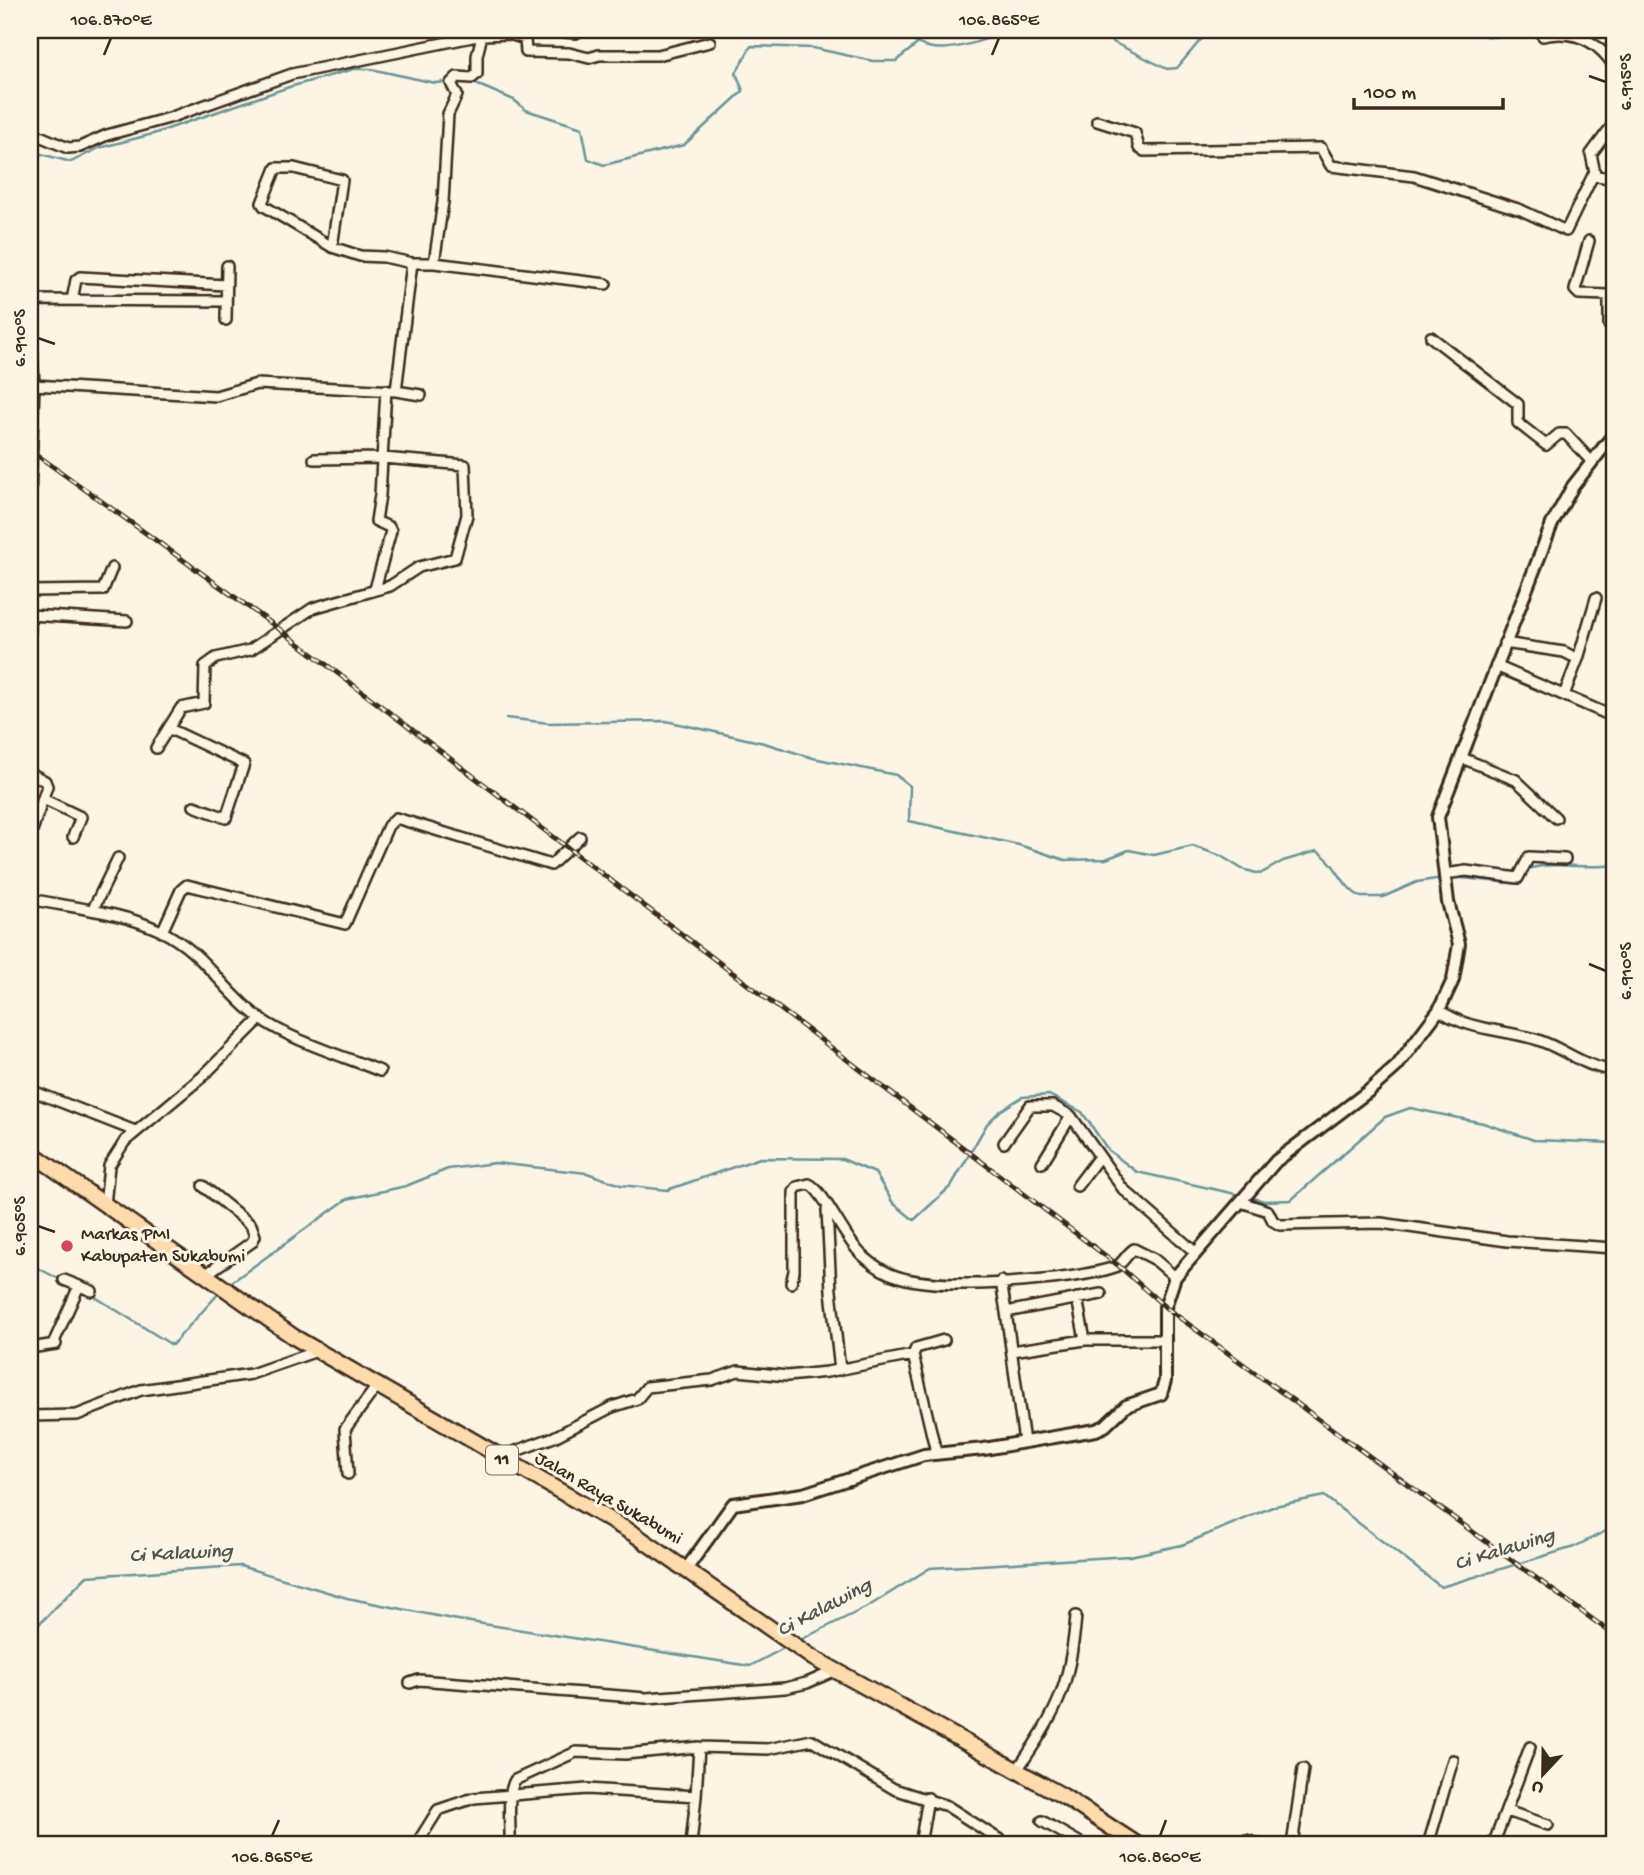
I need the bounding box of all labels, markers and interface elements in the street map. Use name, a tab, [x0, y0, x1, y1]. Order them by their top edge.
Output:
text: 106.870°E	[69, 11, 152, 32]
text: 106.865°E	[958, 11, 1040, 32]
text: 6.915°S	[1617, 53, 1638, 110]
scale bar	[1354, 66, 1502, 110]
text: 100 m	[1363, 82, 1416, 107]
text: 6.910°S	[11, 308, 32, 367]
text: 6.910°S	[1617, 941, 1638, 1000]
text: 6.905°S	[11, 1195, 32, 1256]
place label: Markas PMI Kabupaten Sukabumi	[81, 1224, 245, 1269]
marker: Markas PMI Kabupaten Sukabumi	[59, 1238, 75, 1254]
road number: 11	[486, 1446, 518, 1475]
street label: Jalan Raya Sukabumi	[530, 1447, 686, 1551]
water label: Ci Kalawing	[1452, 1523, 1560, 1578]
water label: Ci Kalawing	[129, 1540, 235, 1570]
water label: Ci Kalawing	[774, 1573, 878, 1644]
north arrow	[1508, 1738, 1578, 1808]
text: U	[1529, 1774, 1547, 1799]
text: 106.865°E	[231, 1848, 313, 1869]
text: 106.860°E	[1119, 1848, 1201, 1869]

